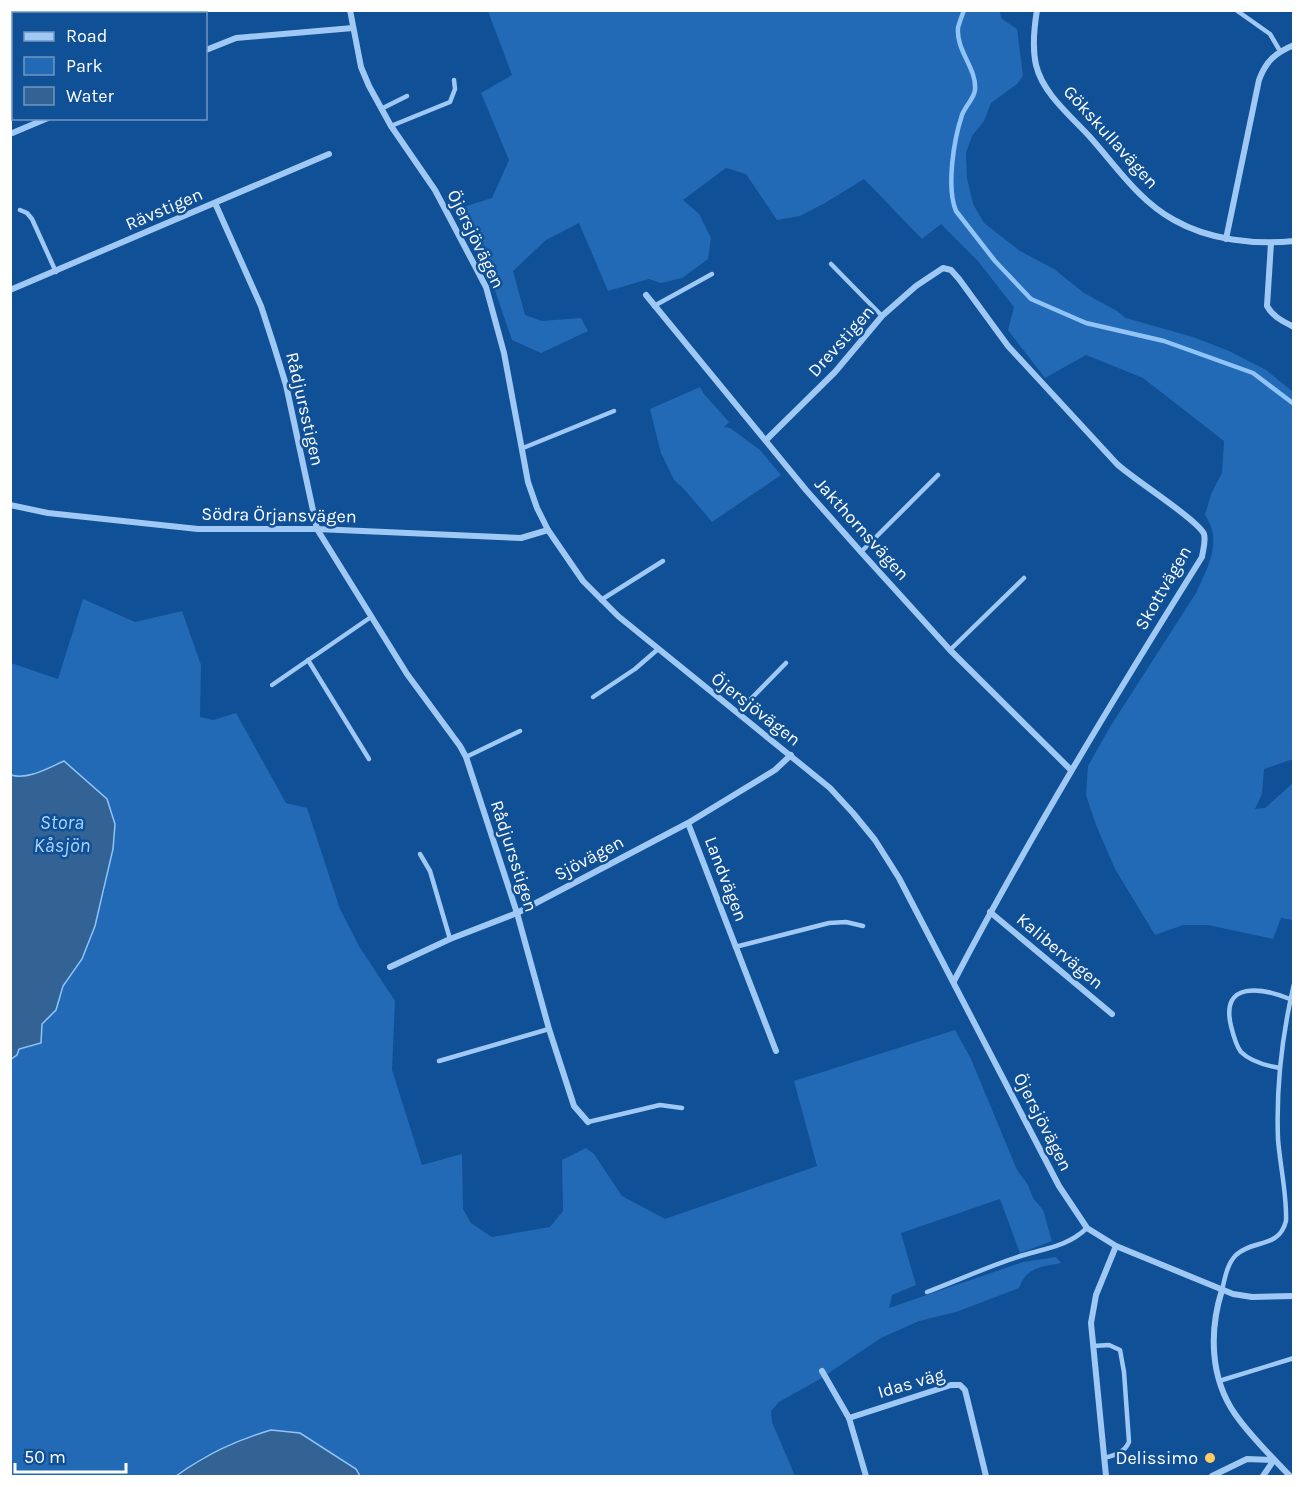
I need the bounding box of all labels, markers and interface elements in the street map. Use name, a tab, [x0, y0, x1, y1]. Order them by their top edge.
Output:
legend	[12, 12, 207, 120]
text: Road	[66, 25, 107, 47]
text: Park	[66, 55, 103, 77]
street label: Gökskullavägen	[1059, 81, 1163, 193]
text: Water	[66, 85, 114, 107]
street label: Rävstigen	[122, 183, 206, 235]
street label: Öjersjövägen	[443, 186, 509, 292]
street label: Drevstigen	[803, 301, 879, 381]
street label: Rådjursstigen	[281, 350, 329, 468]
street label: Jakthornsvägen	[810, 473, 914, 585]
street label: Södra Örjansvägen	[201, 503, 357, 527]
street label: Skottvägen	[1130, 542, 1196, 634]
street label: Öjersjövägen	[707, 667, 805, 751]
street label: Rådjursstigen	[486, 797, 542, 915]
water label: Stora Kåsjön	[34, 811, 90, 857]
street label: Sjövägen	[550, 831, 628, 885]
street label: Landvägen	[700, 833, 752, 925]
street label: Kalibervägen	[1012, 908, 1108, 994]
street label: Öjersjövägen	[1009, 1069, 1077, 1175]
street label: Idas väg	[875, 1363, 947, 1403]
scale bar	[15, 1436, 126, 1474]
text: 50 m	[24, 1446, 66, 1468]
place label: Delissimo	[1116, 1447, 1198, 1469]
marker: Delissimo	[1203, 1451, 1217, 1465]

